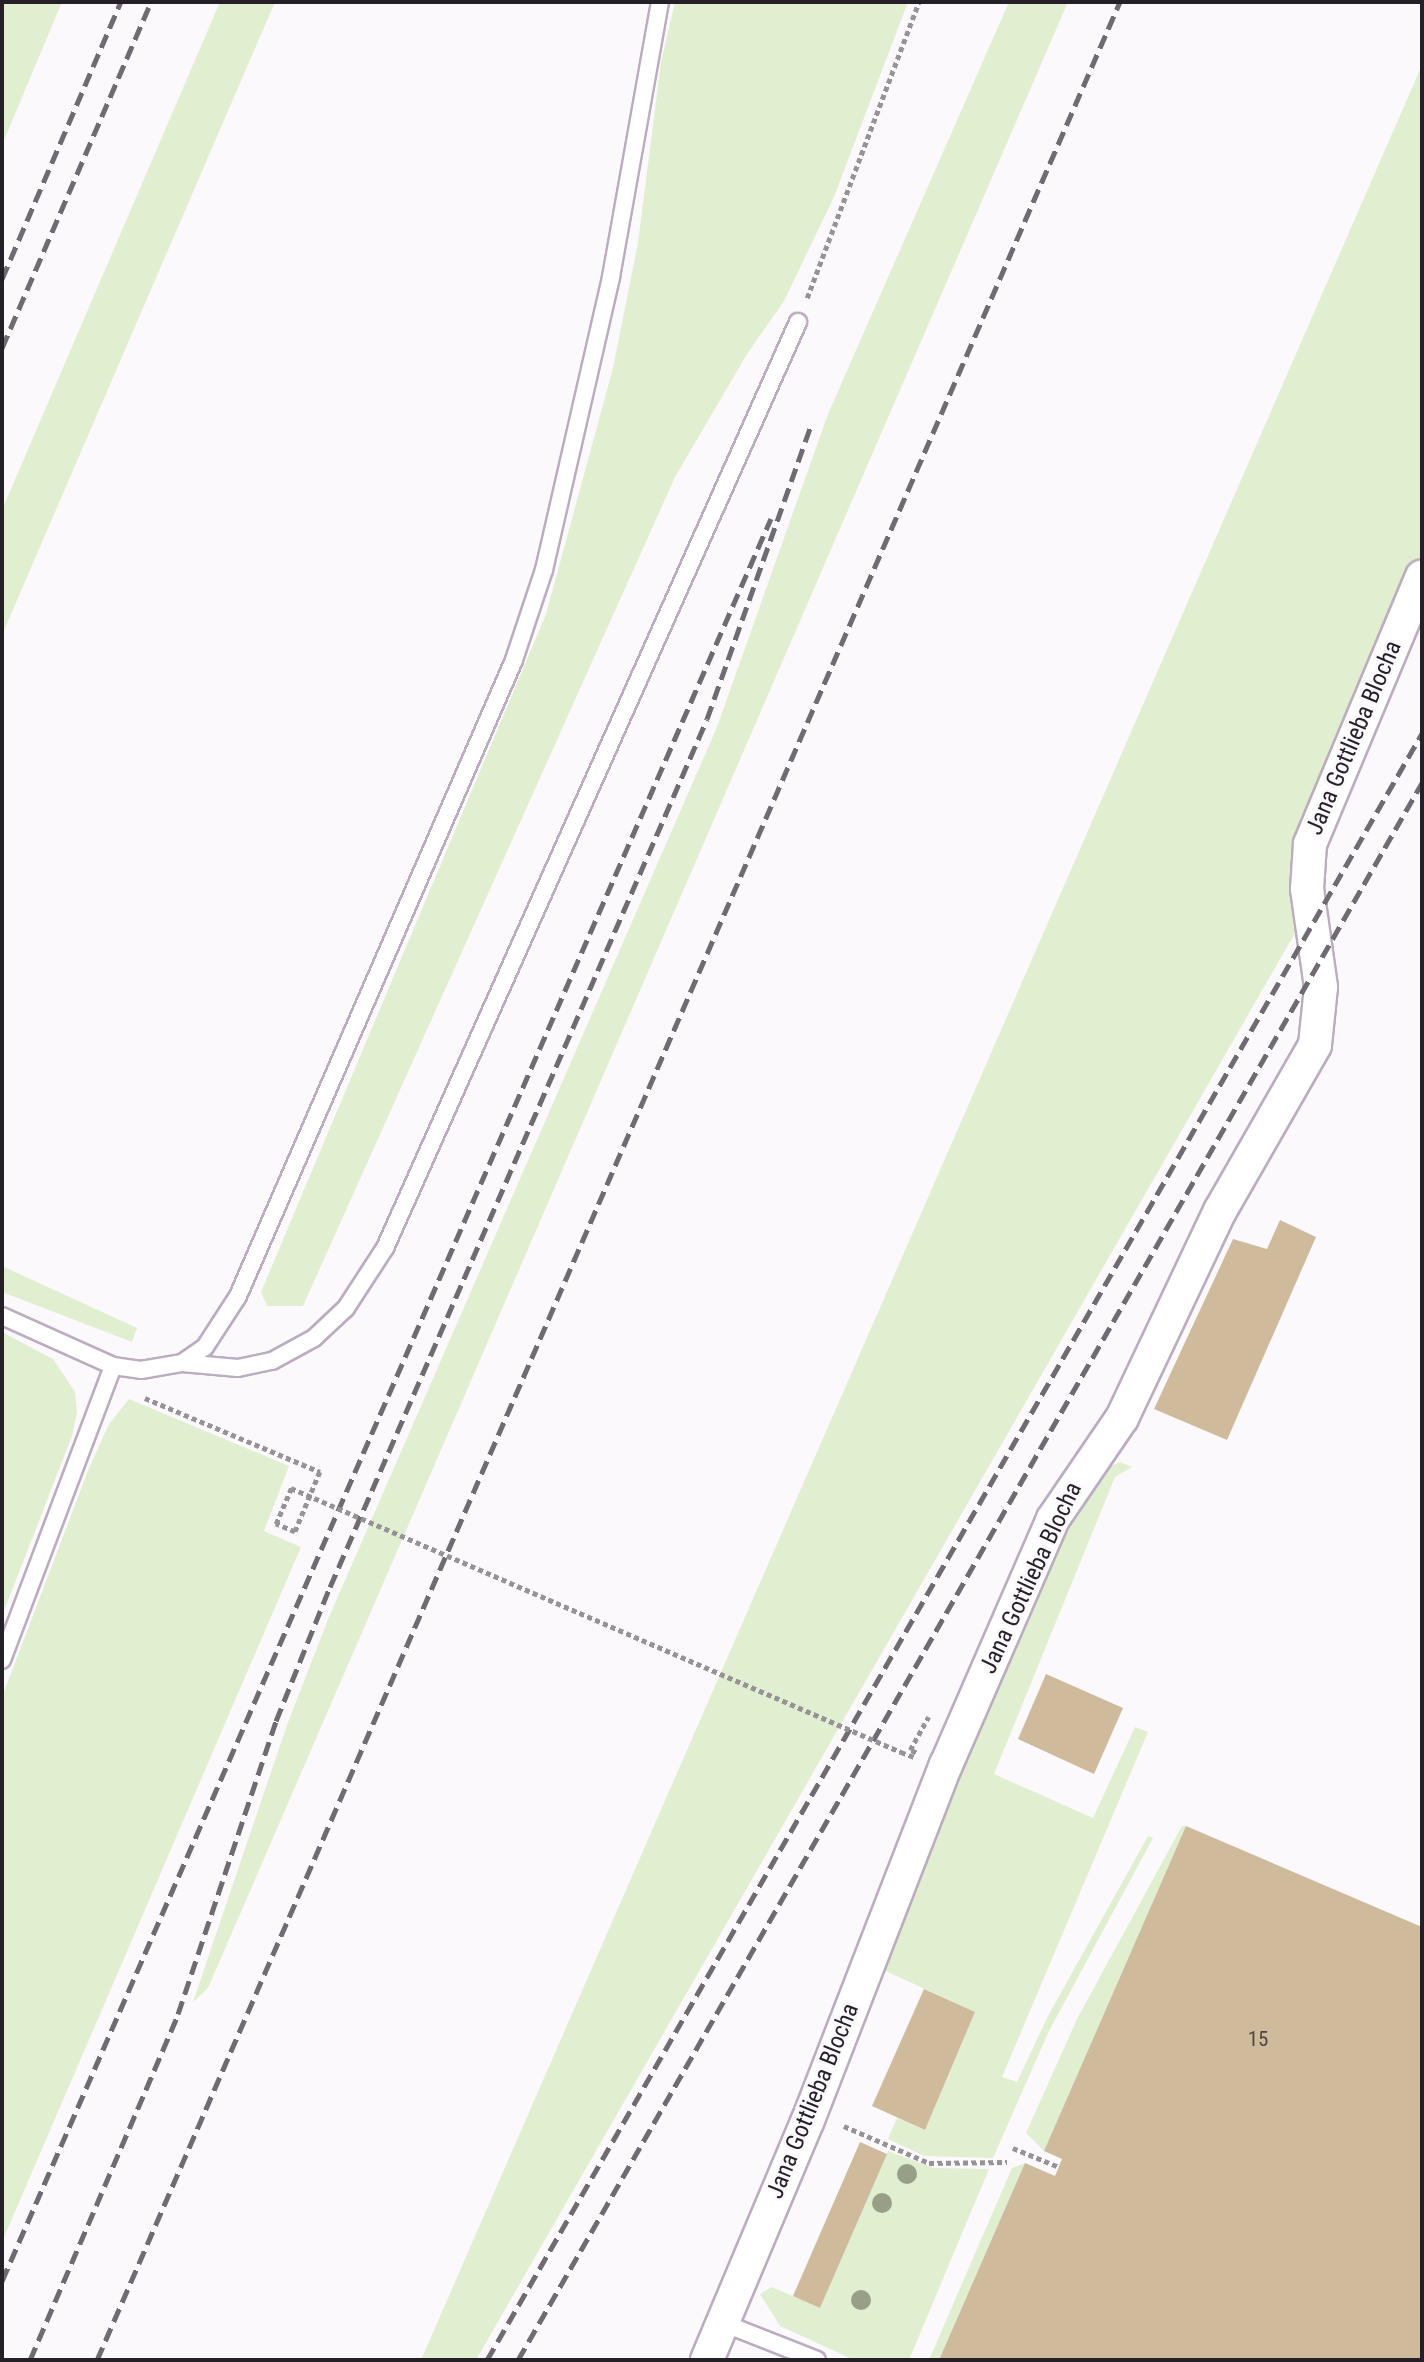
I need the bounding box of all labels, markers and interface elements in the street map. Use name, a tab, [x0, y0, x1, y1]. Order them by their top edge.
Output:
street label: Jana Gottlieba Blocha	[1300, 637, 1408, 839]
street label: Jana Gottlieba Blocha	[974, 1478, 1088, 1678]
street label: Jana Gottlieba Blocha	[761, 1999, 865, 2203]
house number: 15	[1248, 2026, 1268, 2052]

